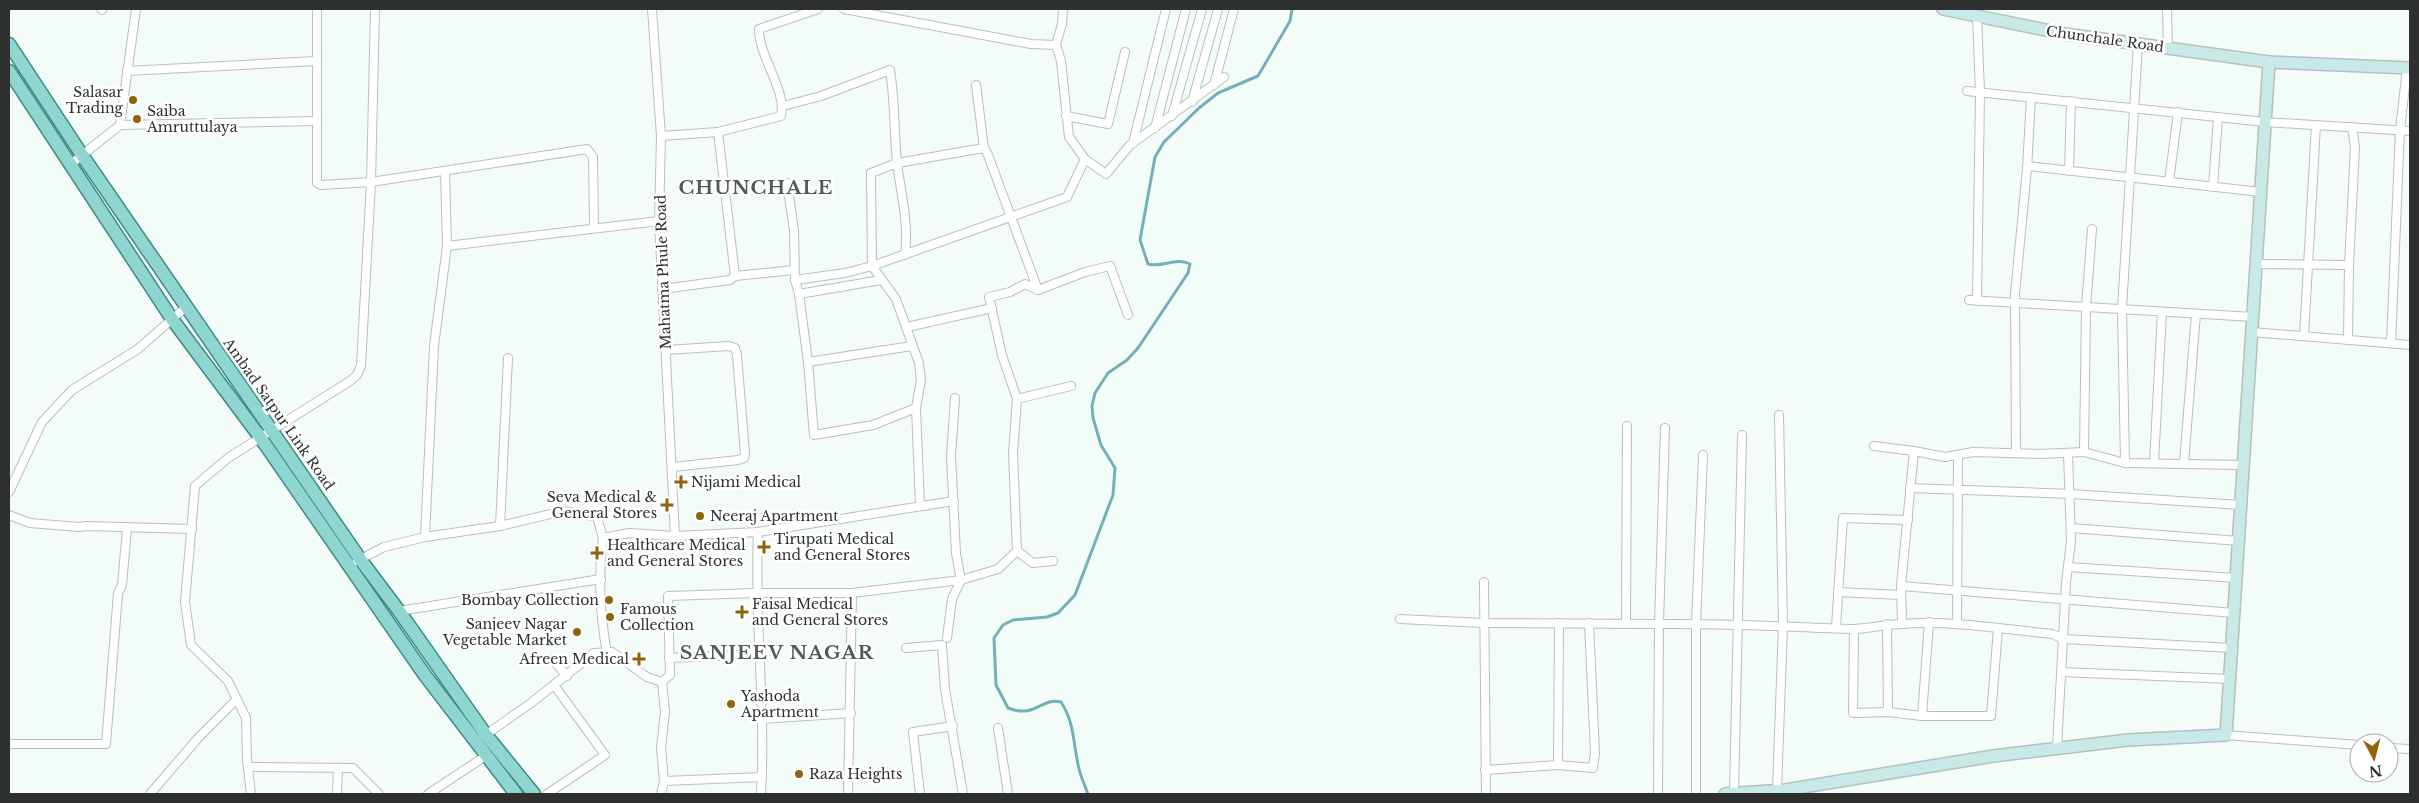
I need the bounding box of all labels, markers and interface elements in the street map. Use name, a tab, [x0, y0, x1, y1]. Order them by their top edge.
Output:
street label: Chunchale Road	[2045, 22, 2166, 56]
place label: Salasar Trading	[66, 83, 124, 117]
marker: Salasar Trading	[127, 94, 139, 106]
place label: Saiba Amruttulaya	[146, 102, 238, 136]
marker: Saiba Amruttulaya	[131, 113, 143, 125]
district label: CHUNCHALE	[679, 176, 833, 199]
street label: Mahatma Phule Road	[651, 194, 675, 350]
street label: Ambad Satpur Link Road	[219, 334, 339, 494]
place label: Nijami Medical	[691, 473, 801, 491]
marker: Nijami Medical	[675, 476, 687, 488]
place label: Seva Medical & General Stores	[547, 488, 657, 522]
marker: Seva Medical & General Stores	[661, 499, 673, 511]
place label: Neeraj Apartment	[710, 507, 839, 525]
marker: Neeraj Apartment	[694, 510, 706, 522]
place label: Tirupati Medical and General Stores	[774, 530, 910, 564]
place label: Healthcare Medical and General Stores	[607, 536, 746, 570]
marker: Tirupati Medical and General Stores	[758, 541, 770, 553]
marker: Healthcare Medical and General Stores	[591, 547, 603, 559]
place label: Bombay Collection	[461, 591, 599, 609]
marker: Bombay Collection	[603, 594, 615, 606]
place label: Faisal Medical and General Stores	[752, 595, 888, 629]
place label: Famous Collection	[620, 600, 694, 634]
marker: Faisal Medical and General Stores	[736, 606, 748, 618]
marker: Famous Collection	[604, 611, 616, 623]
place label: Sanjeev Nagar Vegetable Market	[442, 615, 568, 649]
marker: Sanjeev Nagar Vegetable Market	[571, 626, 583, 638]
district label: SANJEEV NAGAR	[680, 641, 875, 664]
place label: Afreen Medical	[518, 650, 629, 668]
marker: Afreen Medical	[633, 653, 645, 665]
place label: Yashoda Apartment	[740, 687, 820, 721]
marker: Yashoda Apartment	[725, 698, 737, 710]
north arrow	[2349, 733, 2399, 783]
text: N	[2368, 761, 2383, 781]
place label: Raza Heights	[809, 765, 902, 783]
marker: Raza Heights	[793, 768, 805, 780]

